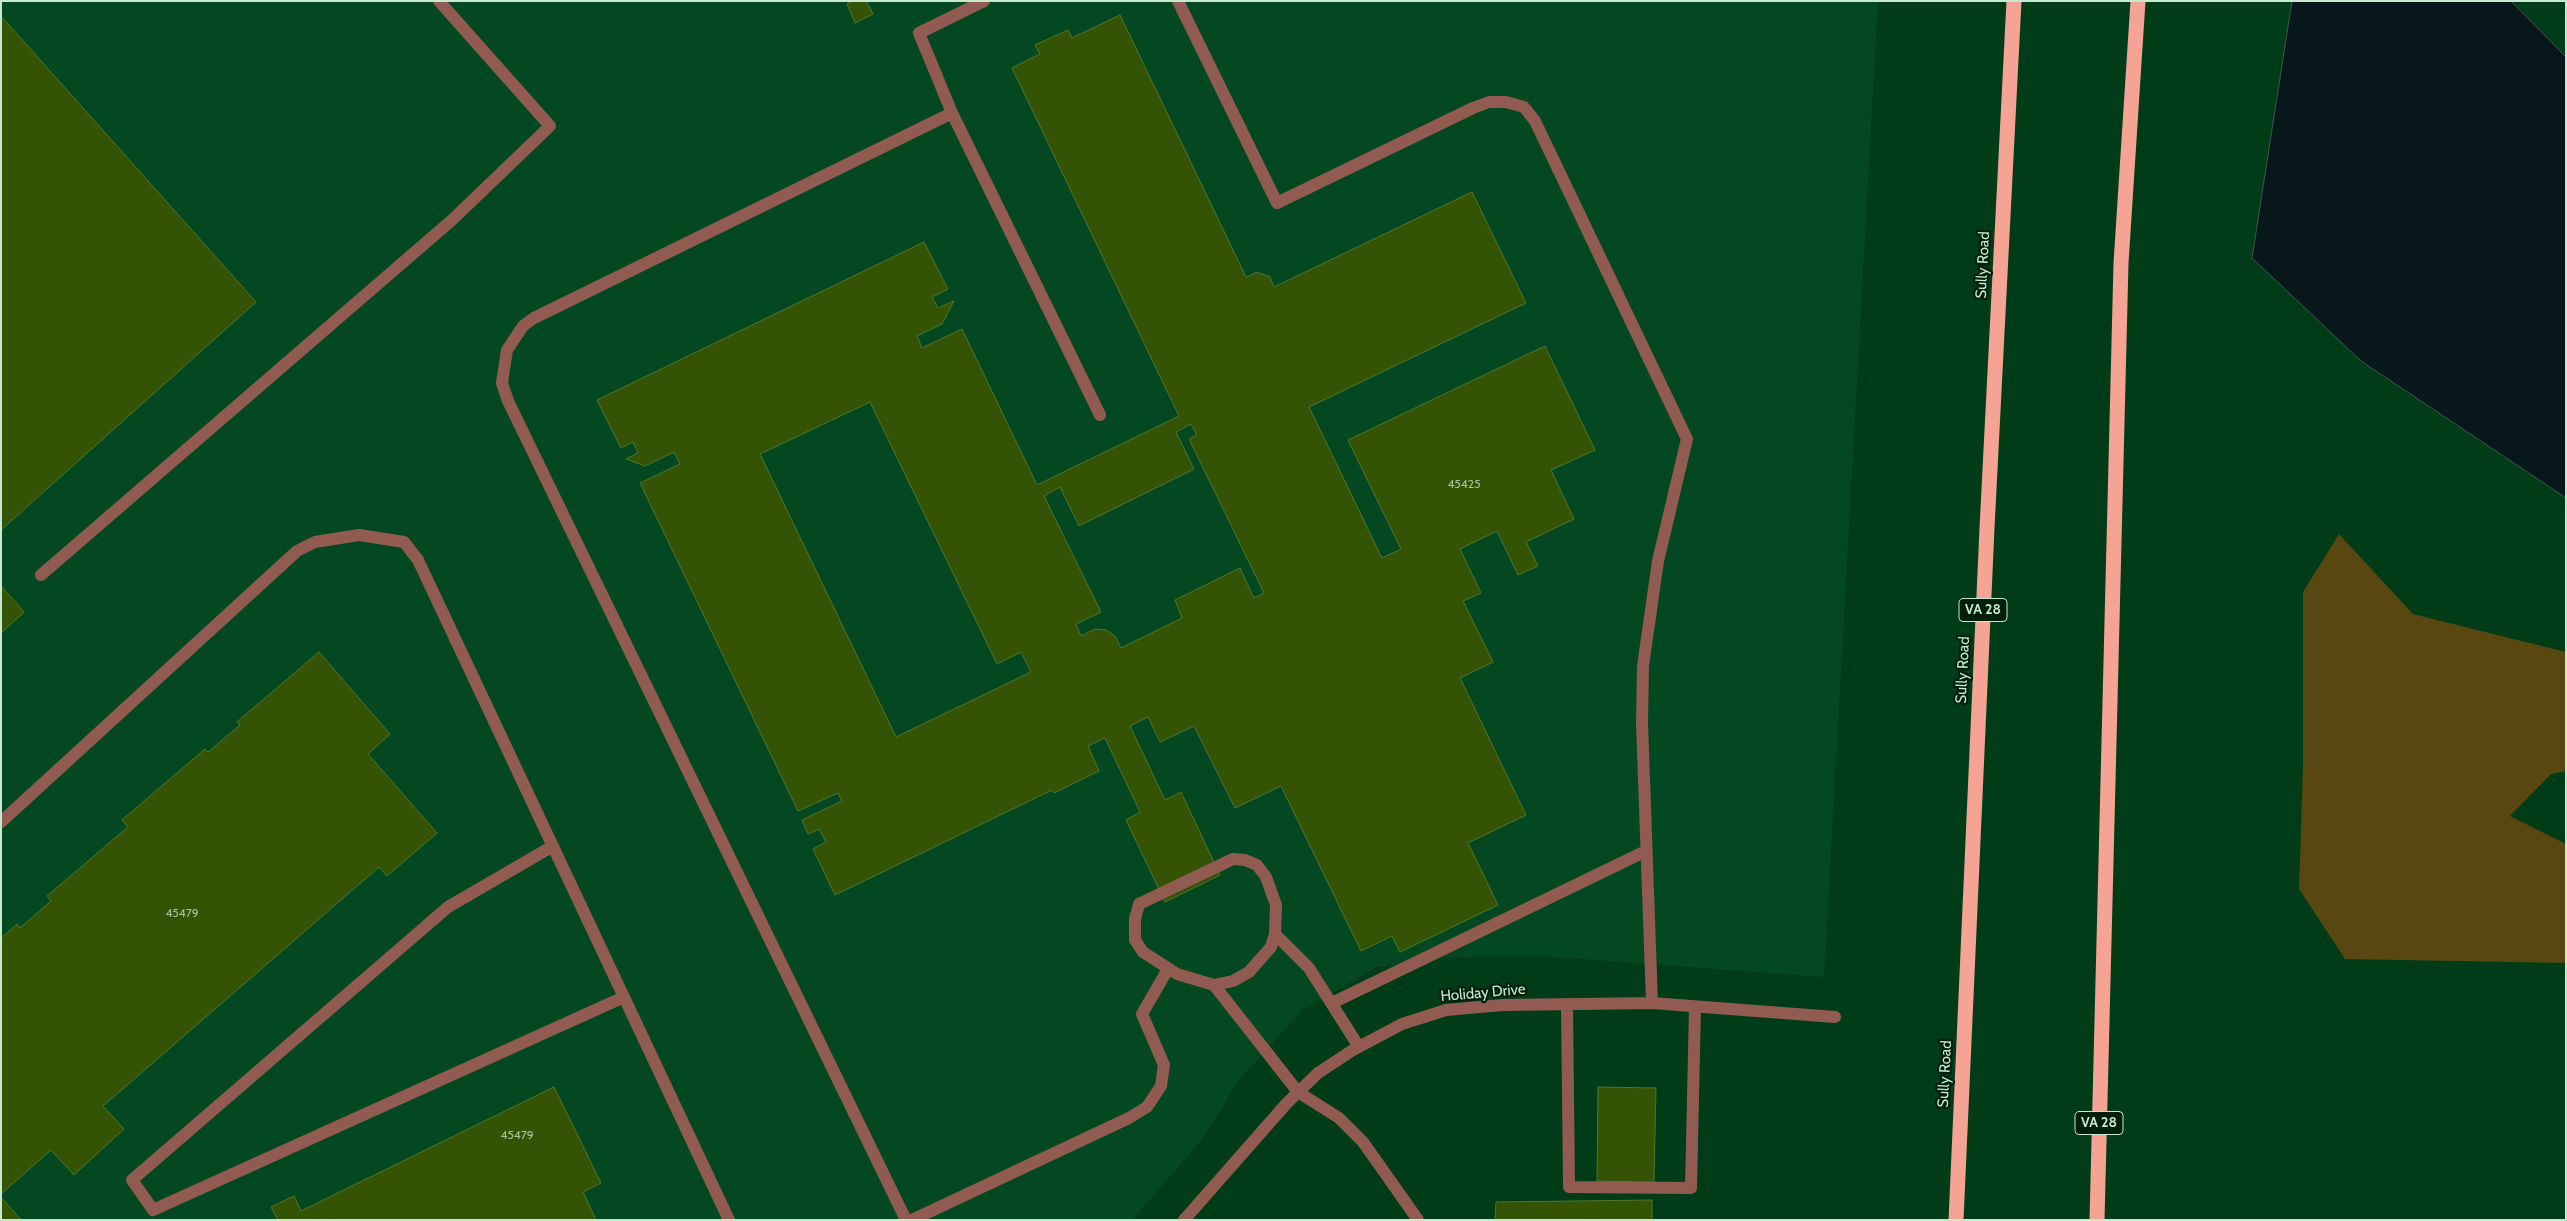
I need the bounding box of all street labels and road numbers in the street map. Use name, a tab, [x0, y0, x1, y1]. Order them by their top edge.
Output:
street label: Sully Road	[1972, 231, 1994, 299]
road number: VA 28	[1959, 598, 2007, 622]
street label: Sully Road	[1952, 636, 1974, 704]
street label: Holiday Drive	[1440, 980, 1526, 1006]
street label: Sully Road	[1934, 1040, 1956, 1108]
road number: VA 28	[2075, 1112, 2123, 1134]

